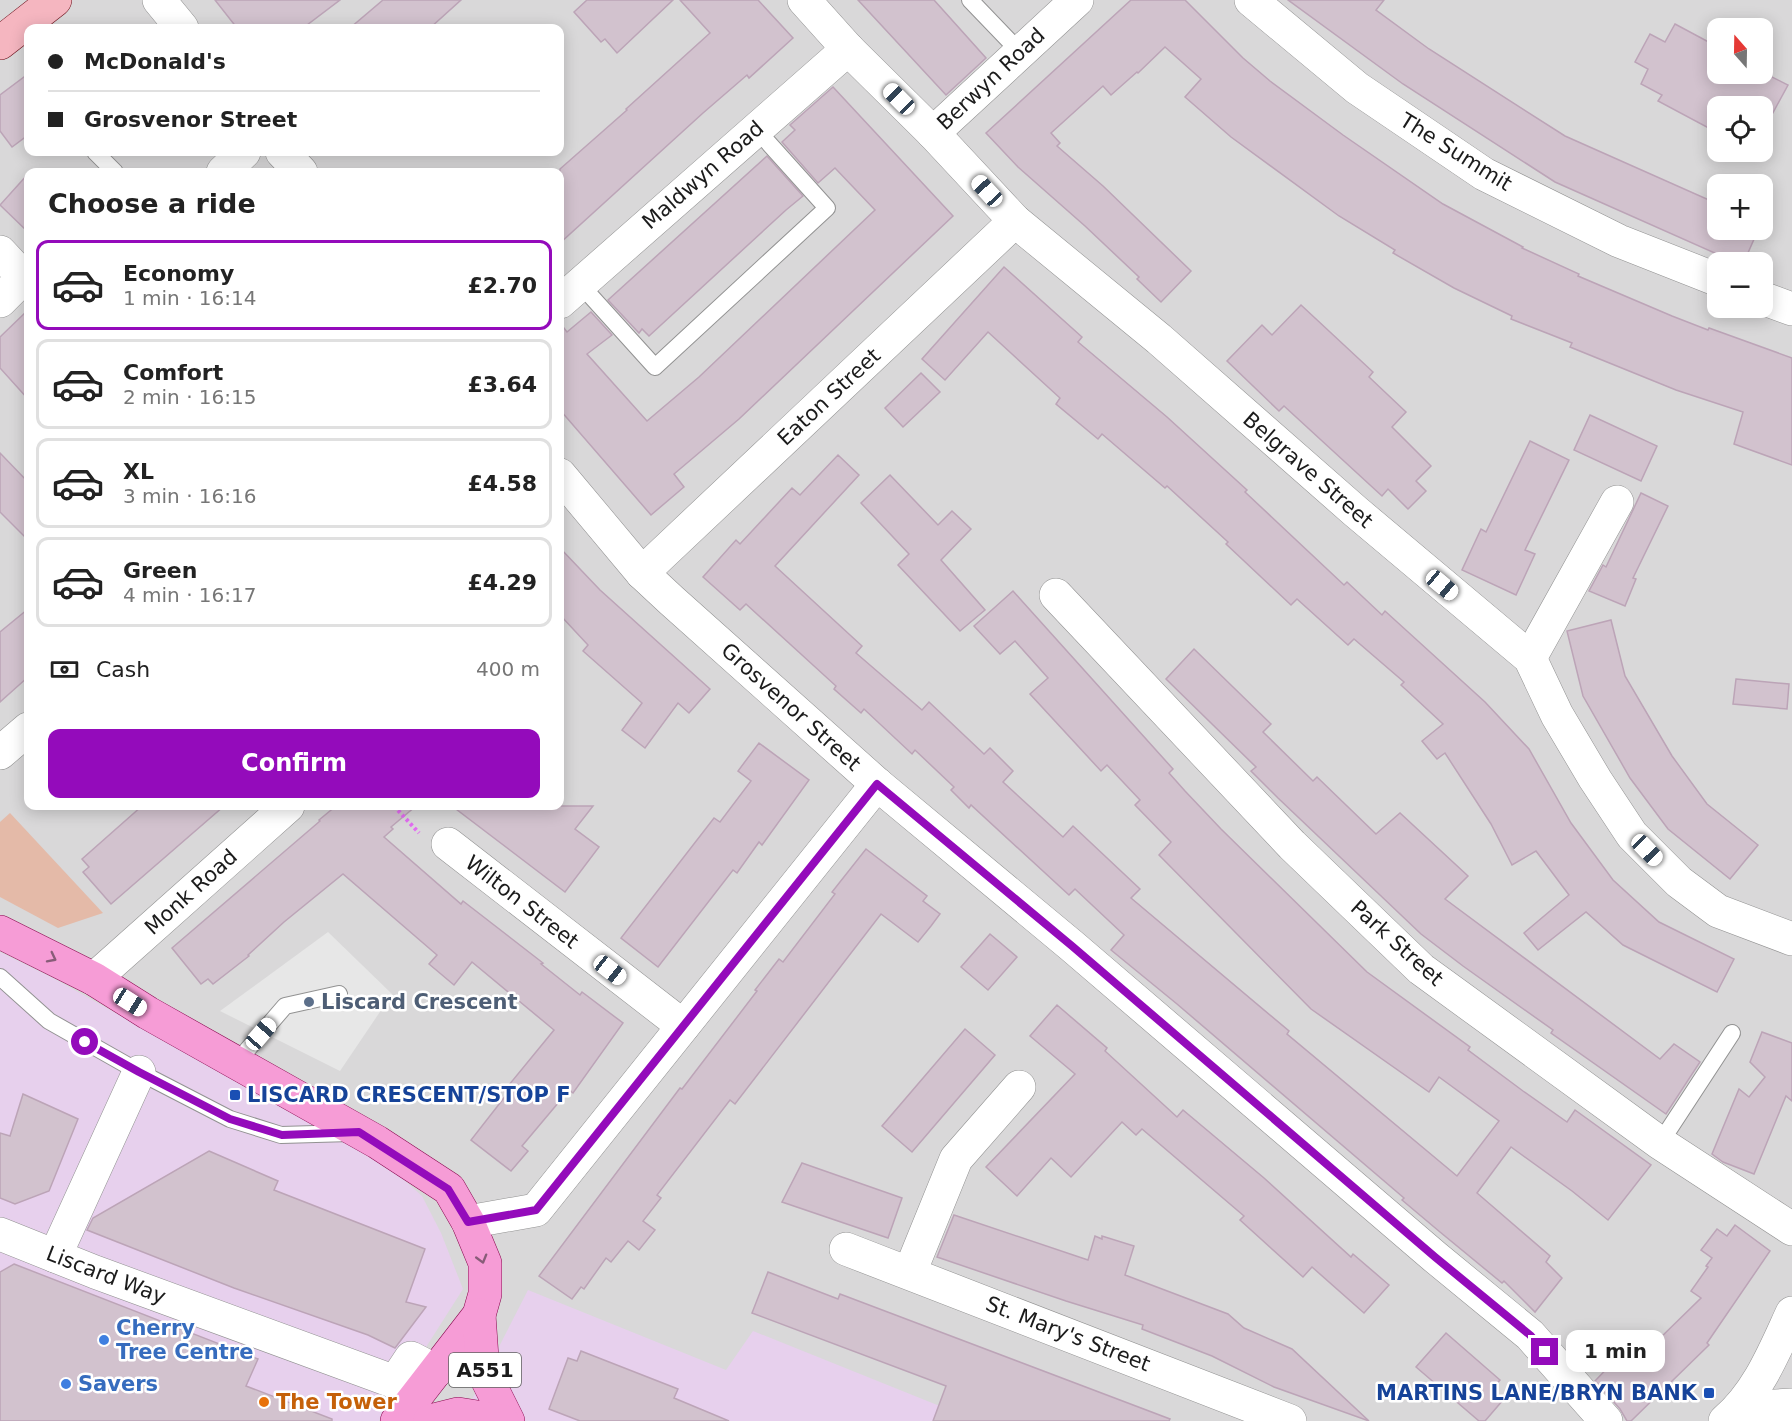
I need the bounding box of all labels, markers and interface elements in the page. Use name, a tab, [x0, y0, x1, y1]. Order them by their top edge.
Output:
north arrow	[1707, 18, 1773, 84]
map controls	[1707, 18, 1773, 318]
street label: Berwyn Road	[932, 23, 1050, 135]
text: McDonald's	[84, 49, 226, 74]
car	[880, 80, 918, 118]
button: locate	[1707, 96, 1773, 162]
text: Grosvenor Street	[84, 107, 297, 132]
street label: The Summit	[1395, 108, 1516, 196]
street label: Maldwyn Road	[638, 116, 768, 234]
car	[968, 172, 1006, 210]
button: +	[1707, 174, 1773, 240]
text: Choose a ride	[48, 188, 256, 219]
button: −	[1707, 252, 1773, 318]
icon: car	[51, 258, 105, 312]
text: Economy	[123, 261, 234, 286]
text: £2.70	[467, 273, 537, 298]
text: 1 min · 16:14	[123, 286, 257, 310]
street label: Eaton Street	[773, 344, 885, 450]
icon: car	[51, 357, 105, 411]
text: Comfort	[123, 360, 223, 385]
text: £3.64	[467, 372, 537, 397]
text: 2 min · 16:15	[123, 385, 257, 409]
street label: Belgrave Street	[1238, 407, 1378, 533]
icon: car	[51, 456, 105, 510]
text: XL	[123, 459, 154, 484]
text: £4.58	[467, 471, 537, 496]
text: 3 min · 16:16	[123, 484, 257, 508]
icon: car	[51, 555, 105, 609]
text: Green	[123, 558, 197, 583]
car	[1422, 567, 1462, 603]
text: £4.29	[467, 570, 537, 595]
text: 4 min · 16:17	[123, 583, 257, 607]
street label: Grosvenor Street	[717, 638, 865, 776]
icon: cash	[48, 653, 81, 686]
text: Cash	[96, 657, 150, 682]
text: 400 m	[476, 657, 540, 681]
button: Confirm	[48, 729, 540, 798]
car	[1628, 831, 1666, 869]
street label: Monk Road	[140, 844, 242, 940]
street label: Wilton Street	[461, 850, 583, 954]
street label: Park Street	[1346, 895, 1448, 991]
one-way arrow	[46, 951, 57, 962]
car	[590, 952, 630, 988]
car	[110, 985, 150, 1019]
place label: Liscard Crescent	[321, 990, 518, 1014]
marker: Liscard Crescent	[302, 995, 316, 1009]
car	[242, 1015, 280, 1053]
route start	[71, 1028, 98, 1055]
place label: LISCARD CRESCENT/STOP F	[247, 1083, 571, 1107]
marker: LISCARD CRESCENT/STOP F	[228, 1088, 242, 1102]
street label: Liscard Way	[43, 1241, 169, 1309]
one-way arrow	[475, 1254, 487, 1264]
street label: St. Mary's Street	[982, 1292, 1154, 1376]
place label: Cherry Tree Centre	[116, 1316, 253, 1364]
callout: 1 min	[1566, 1331, 1665, 1373]
marker: Cherry Tree Centre	[97, 1333, 111, 1347]
route end	[1531, 1338, 1558, 1365]
text: 1 min	[1584, 1339, 1647, 1363]
road number: A551	[449, 1353, 521, 1387]
place label: Savers	[78, 1372, 158, 1396]
marker: Savers	[59, 1377, 73, 1391]
place label: MARTINS LANE/BRYN BANK	[1376, 1381, 1698, 1405]
marker: MARTINS LANE/BRYN BANK	[1702, 1386, 1716, 1400]
place label: The Tower	[276, 1390, 397, 1414]
marker: The Tower	[257, 1395, 271, 1409]

